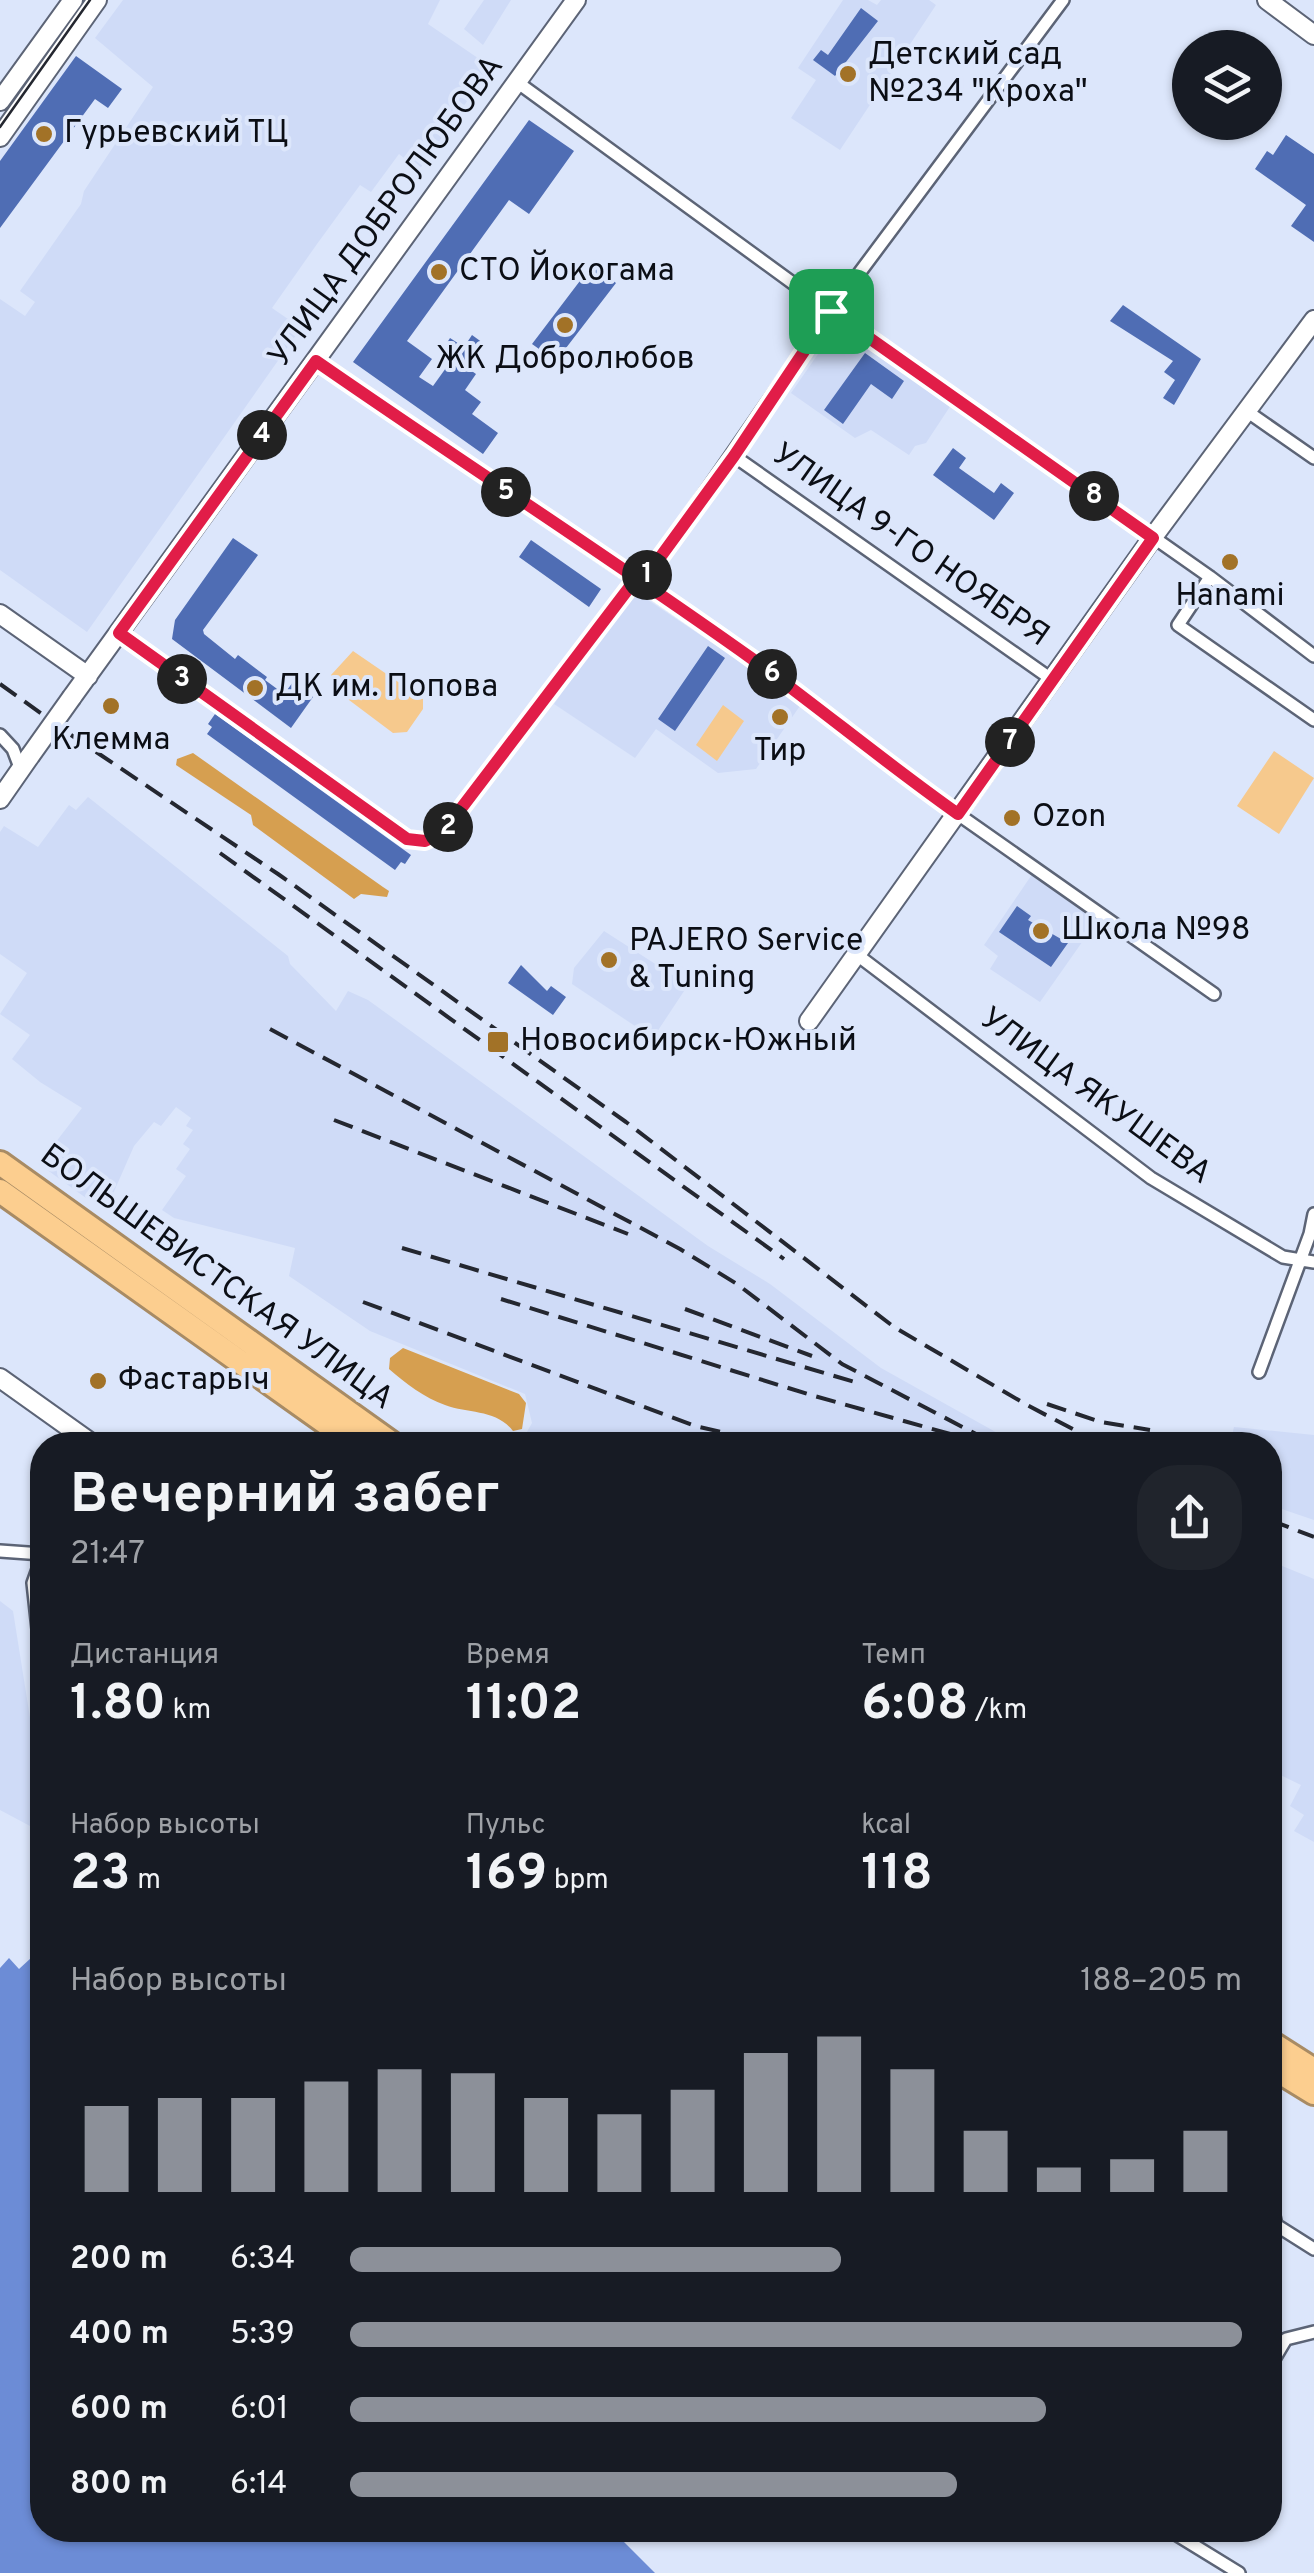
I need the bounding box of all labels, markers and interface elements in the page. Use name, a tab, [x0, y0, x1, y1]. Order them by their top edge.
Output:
map controls	[1172, 30, 1282, 140]
button: layers	[1172, 30, 1282, 140]
place label: Детский сад №234 "Кроха"	[868, 36, 1088, 113]
street label: УЛИЦА ДОБРОЛЮБОВА	[261, 49, 513, 375]
marker: Детский сад №234 "Кроха"	[837, 63, 859, 85]
place label: Гурьевский ТЦ	[64, 114, 289, 154]
marker: Гурьевский ТЦ	[33, 123, 55, 145]
place label: СТО Йокогама	[459, 249, 675, 292]
marker: СТО Йокогама	[428, 261, 450, 283]
pin	[789, 269, 874, 354]
icon: arrive	[804, 284, 859, 339]
marker: ЖК Добролюбов	[554, 314, 576, 336]
place label: ЖК Добролюбов	[435, 340, 695, 380]
pin: 4	[237, 410, 287, 460]
text: 4	[253, 417, 271, 453]
street label: УЛИЦА 9-ГО НОЯБРЯ	[764, 435, 1056, 657]
pin: 5	[481, 467, 531, 517]
pin: 8	[1069, 471, 1119, 521]
text: 5	[497, 474, 515, 510]
text: 8	[1085, 478, 1103, 514]
pin: 1	[622, 550, 672, 600]
marker: Hanami	[1219, 551, 1241, 573]
text: 1	[641, 557, 653, 593]
place label: Hanami	[1175, 577, 1285, 617]
pin: 6	[747, 649, 797, 699]
pin: 3	[157, 654, 207, 704]
text: 6	[763, 656, 781, 692]
text: 3	[174, 661, 190, 697]
place label: ДК им. Попова	[275, 668, 498, 708]
marker: ДК им. Попова	[244, 677, 266, 699]
marker: Клемма	[100, 695, 122, 717]
marker: Тир	[769, 706, 791, 728]
pin: 7	[985, 717, 1035, 767]
place label: Клемма	[52, 721, 170, 761]
text: 7	[1002, 724, 1018, 760]
place label: Тир	[754, 732, 806, 772]
place label: Ozon	[1032, 798, 1106, 838]
pin: 2	[423, 802, 473, 852]
marker: Ozon	[1001, 807, 1023, 829]
text: 2	[439, 809, 457, 845]
place label: Школа №98	[1061, 911, 1251, 951]
marker: Школа №98	[1030, 920, 1052, 942]
place label: PAJERO Service & Tuning	[629, 922, 863, 999]
marker: PAJERO Service & Tuning	[598, 949, 620, 971]
street label: УЛИЦА ЯКУШЕВА	[972, 1000, 1218, 1194]
place label: Новосибирск-Южный	[520, 1022, 857, 1062]
marker: Новосибирск-Южный	[485, 1029, 511, 1055]
street label: БОЛЬШЕВИСТСКАЯ УЛИЦА	[32, 1136, 400, 1420]
place label: Фастарыч	[118, 1361, 270, 1401]
marker: Фастарыч	[87, 1370, 109, 1392]
text: Вечерний забег	[70, 1462, 499, 1532]
button: share	[1137, 1465, 1242, 1570]
text: 21:47	[70, 1535, 145, 1575]
text: Дистанция	[70, 1638, 219, 1674]
text: Время	[466, 1638, 550, 1674]
text: Темп	[861, 1638, 926, 1674]
text: 1.80	[70, 1674, 166, 1737]
text: 11:02	[466, 1674, 581, 1737]
text: 6:08	[861, 1674, 969, 1737]
text: km	[166, 1693, 211, 1729]
text: /km	[969, 1693, 1027, 1729]
text: Набор высоты	[70, 1808, 260, 1844]
text: Пульс	[466, 1808, 545, 1844]
text: kcal	[861, 1808, 911, 1844]
text: 23	[70, 1844, 131, 1907]
text: 169	[466, 1844, 547, 1907]
text: 118	[861, 1844, 933, 1907]
text: m	[131, 1863, 161, 1899]
text: bpm	[547, 1863, 609, 1899]
text: Набор высоты	[70, 1962, 287, 2002]
text: 188–205 m	[1080, 1962, 1242, 2002]
text: 200 m	[70, 2240, 168, 2280]
text: 6:34	[230, 2240, 295, 2280]
text: 400 m	[70, 2315, 169, 2355]
text: 5:39	[230, 2315, 295, 2355]
text: 600 m	[70, 2390, 168, 2430]
text: 6:01	[230, 2390, 289, 2430]
text: 800 m	[70, 2465, 168, 2505]
text: 6:14	[230, 2465, 287, 2505]

